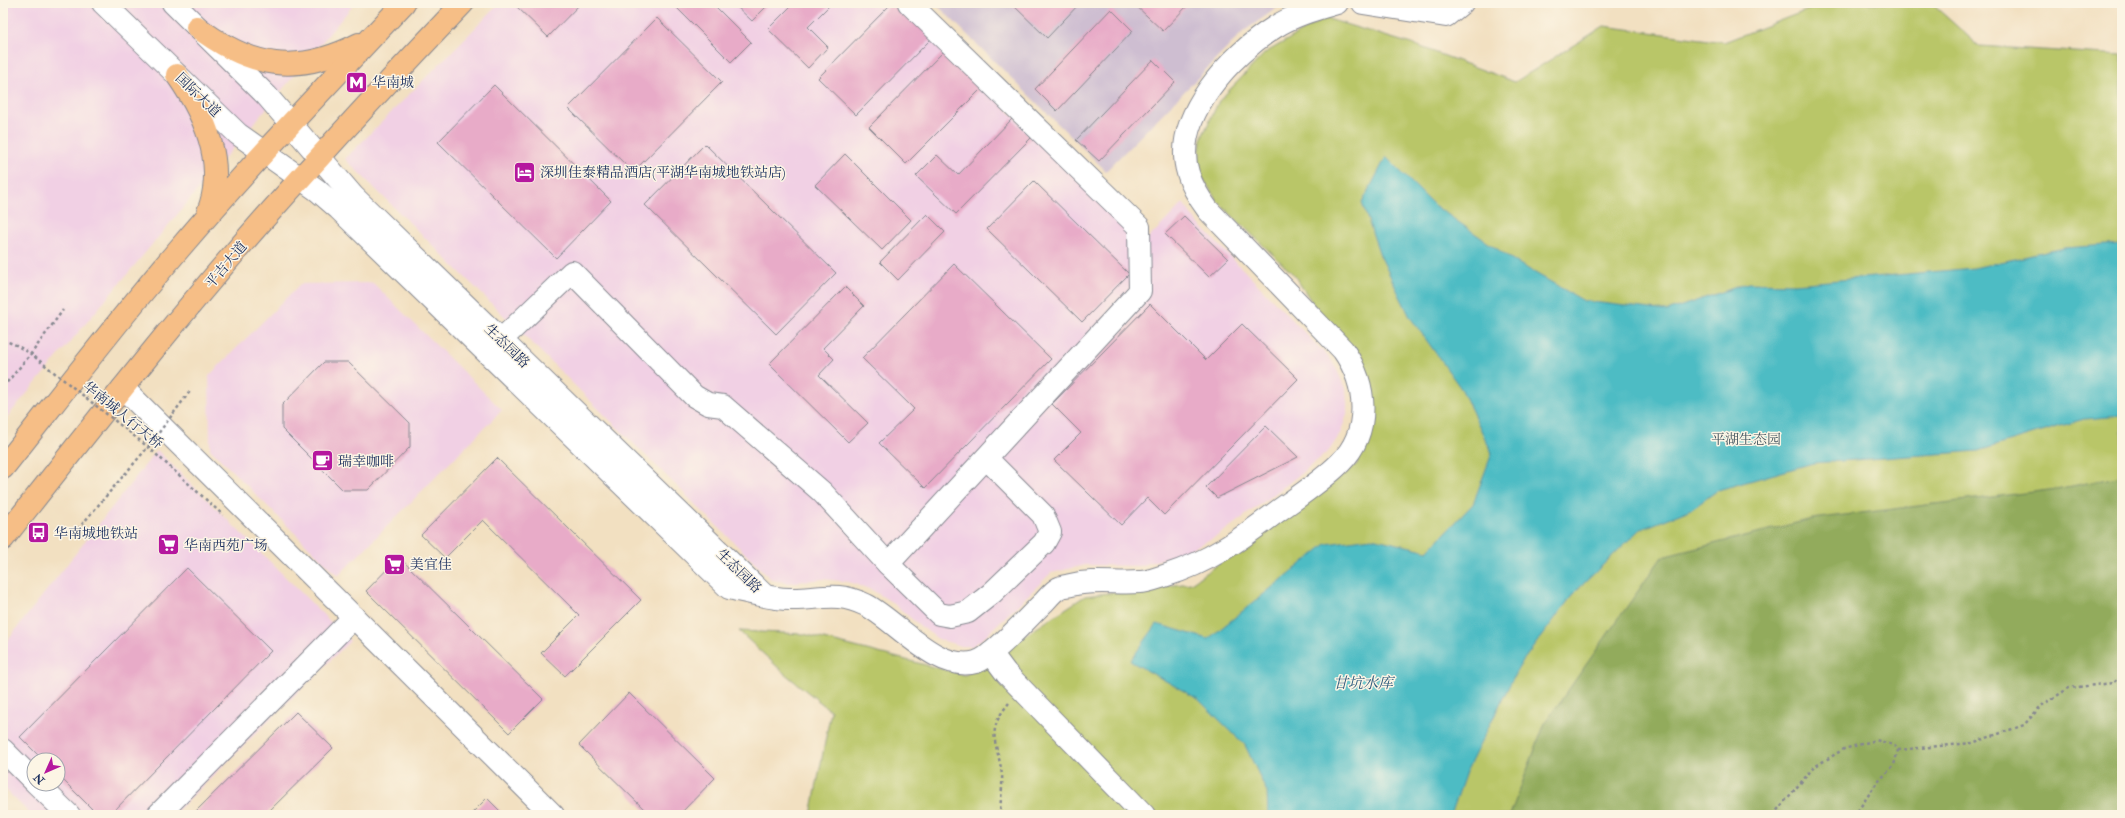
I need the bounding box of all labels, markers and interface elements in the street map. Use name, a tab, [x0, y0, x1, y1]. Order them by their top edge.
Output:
street label: 国际大道	[172, 69, 224, 121]
metro station icon: 华南城	[344, 69, 370, 95]
place label: 华南城	[372, 74, 414, 91]
hotel icon: 深圳佳泰精品酒店(平湖华南城地铁站店)	[512, 159, 538, 185]
place label: 深圳佳泰精品酒店(平湖华南城地铁站店)	[540, 164, 786, 181]
street label: 平吉大道	[201, 238, 251, 292]
street label: 生态园路	[481, 320, 533, 372]
street label: 华南城人行天桥	[80, 378, 166, 452]
park label: 平湖生态园	[1711, 431, 1781, 448]
cafe icon: 瑞幸咖啡	[310, 448, 336, 474]
place label: 瑞幸咖啡	[338, 453, 394, 470]
bus stop icon: 华南城地铁站	[25, 520, 51, 546]
place label: 华南城地铁站	[54, 525, 138, 542]
supermarket icon: 华南西苑广场	[155, 532, 181, 558]
place label: 华南西苑广场	[184, 537, 268, 554]
street label: 生态园路	[713, 545, 765, 597]
supermarket icon: 美宜佳	[381, 551, 407, 577]
place label: 美宜佳	[410, 556, 452, 573]
water label: 甘坑水库	[1333, 674, 1396, 693]
north arrow	[26, 752, 66, 792]
text: N	[30, 770, 48, 788]

